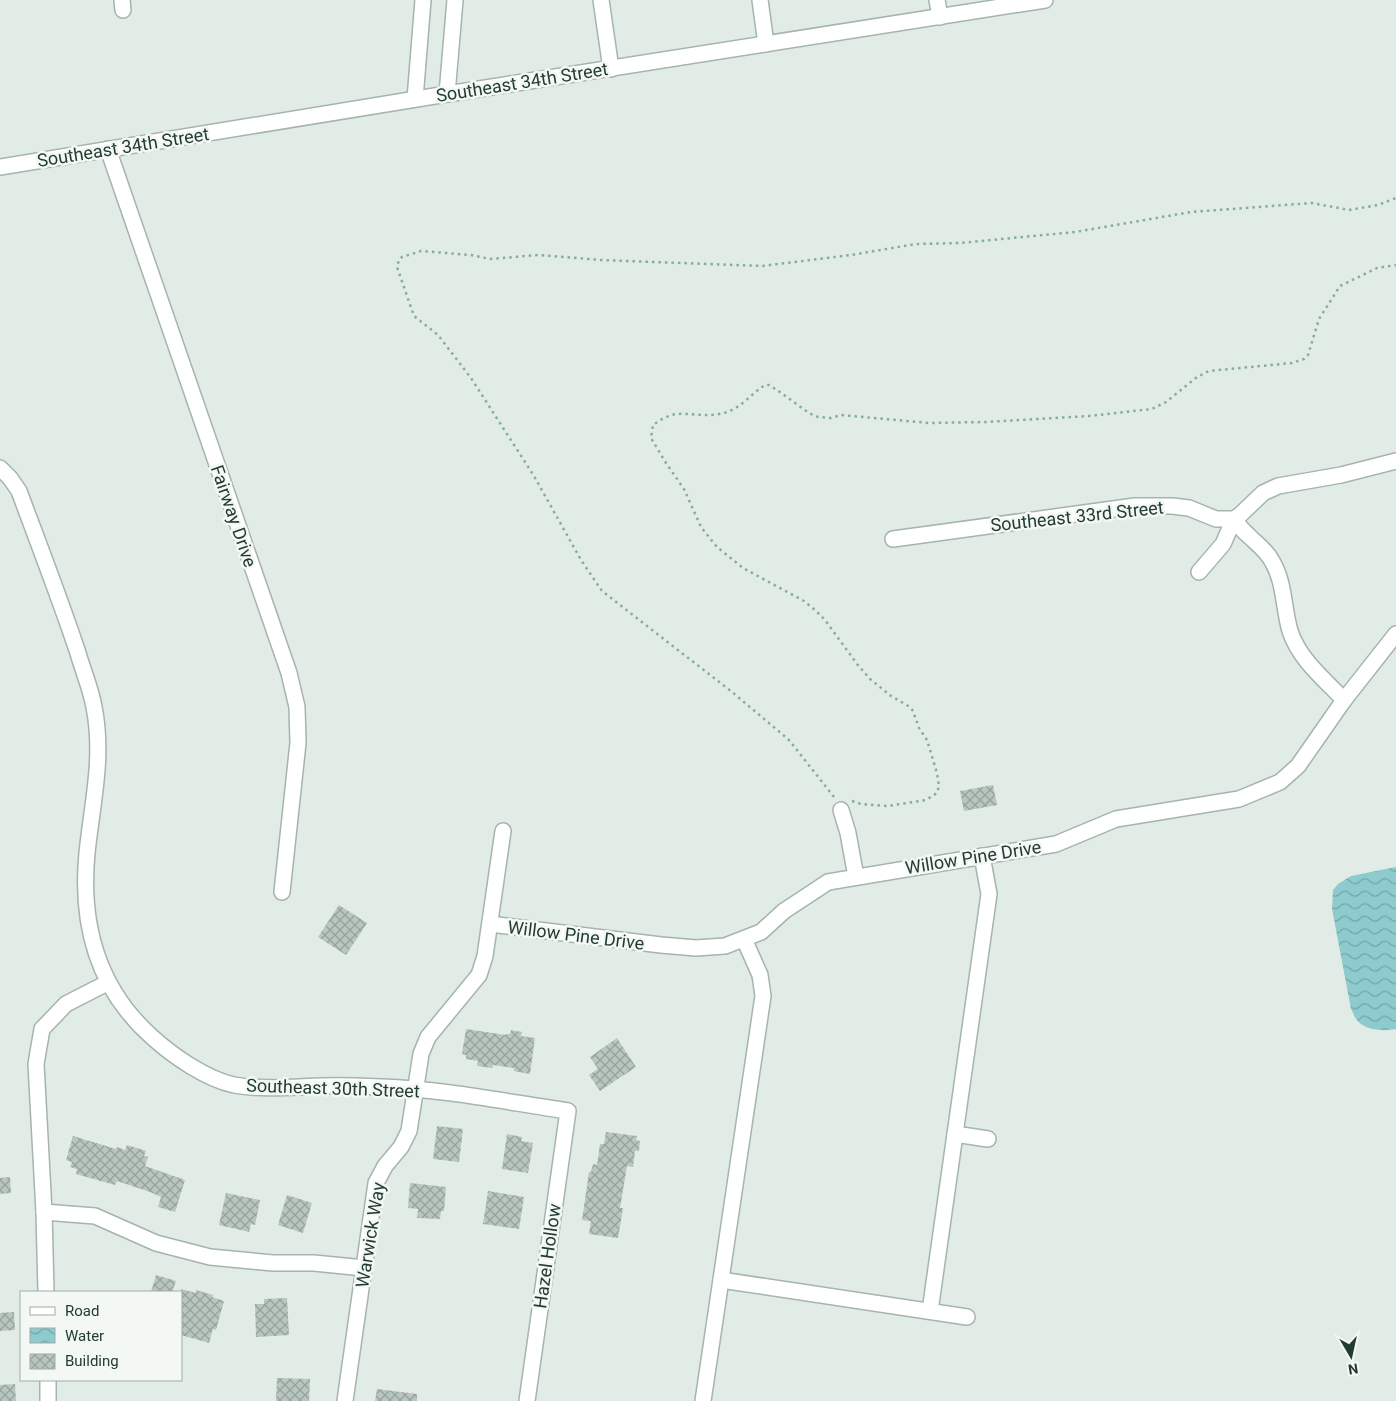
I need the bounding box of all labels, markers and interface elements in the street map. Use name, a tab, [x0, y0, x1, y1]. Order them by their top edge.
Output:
street label: Southeast 34th Street	[435, 58, 610, 106]
street label: Southeast 34th Street	[36, 123, 211, 171]
street label: Fairway Drive	[207, 462, 261, 570]
street label: Southeast 33rd Street	[989, 496, 1165, 536]
street label: Willow Pine Drive	[903, 836, 1043, 878]
street label: Willow Pine Drive	[506, 916, 646, 954]
street label: Southeast 30th Street	[246, 1074, 420, 1102]
street label: Warwick Way	[351, 1180, 389, 1289]
street label: Hazel Hollow	[529, 1202, 565, 1310]
legend	[20, 1291, 182, 1381]
text: Road	[65, 1302, 99, 1320]
text: Water	[65, 1327, 104, 1345]
north arrow	[1326, 1331, 1376, 1381]
text: Building	[65, 1352, 119, 1370]
text: N	[1347, 1360, 1359, 1378]

